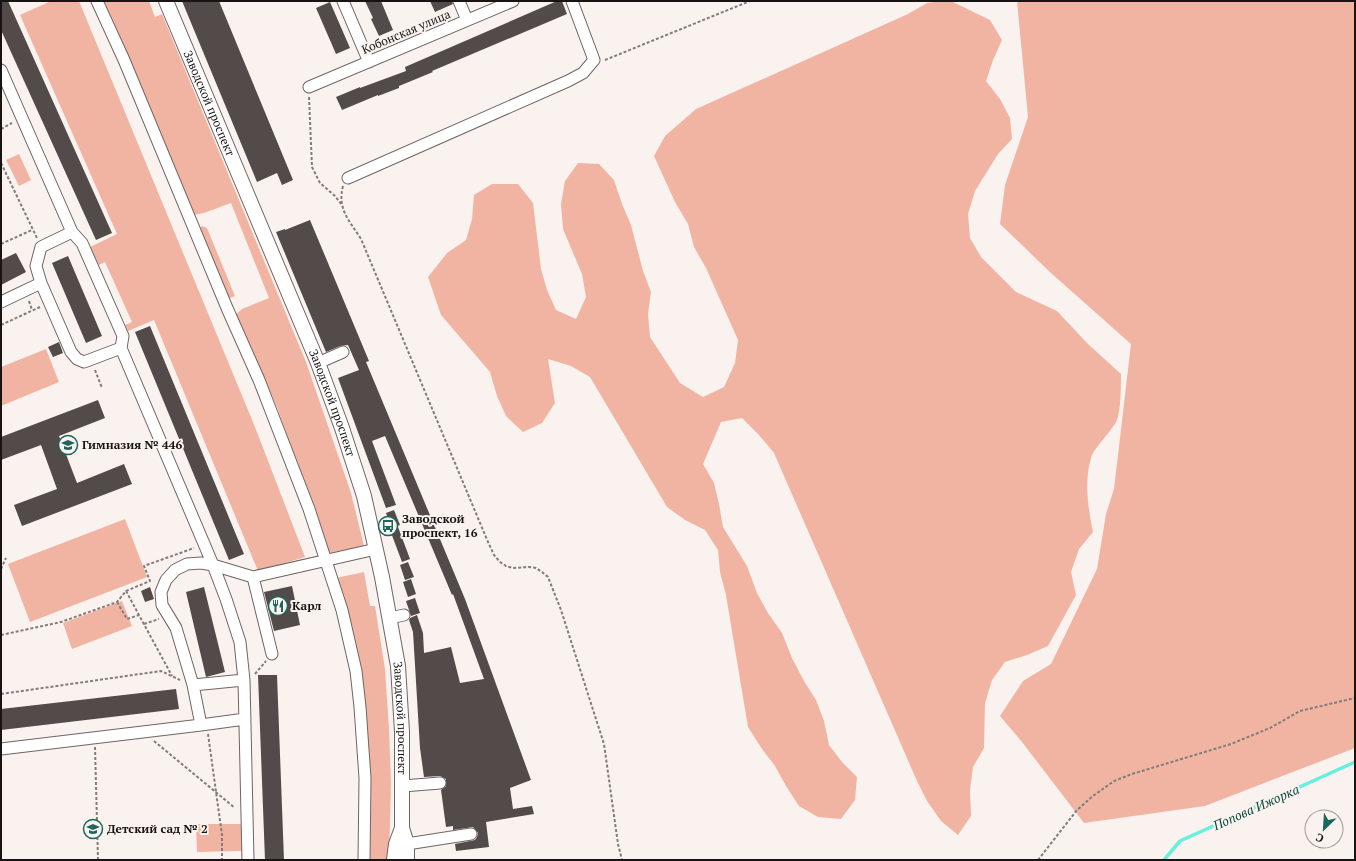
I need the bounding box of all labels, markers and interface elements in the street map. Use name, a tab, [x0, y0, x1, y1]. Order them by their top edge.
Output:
street label: Кобонская улица	[359, 6, 452, 57]
street label: Заводской проспект	[181, 48, 238, 158]
street label: Заводской проспект	[306, 347, 359, 458]
school or university icon: Гимназия № 446	[57, 434, 79, 456]
place label: Гимназия № 446	[82, 437, 182, 452]
place label: Заводской проспект, 16	[402, 511, 478, 540]
bus stop icon: Заводской проспект, 16	[377, 515, 399, 537]
restaurant icon: Карл	[267, 595, 289, 617]
place label: Карл	[292, 598, 321, 613]
street label: Заводской проспект	[390, 660, 410, 775]
water label: Попова Ижорка	[1209, 780, 1302, 834]
north arrow	[1304, 809, 1344, 849]
school or university icon: Детский сад № 2	[82, 818, 104, 840]
place label: Детский сад № 2	[107, 821, 208, 836]
text: С	[1314, 830, 1326, 846]

